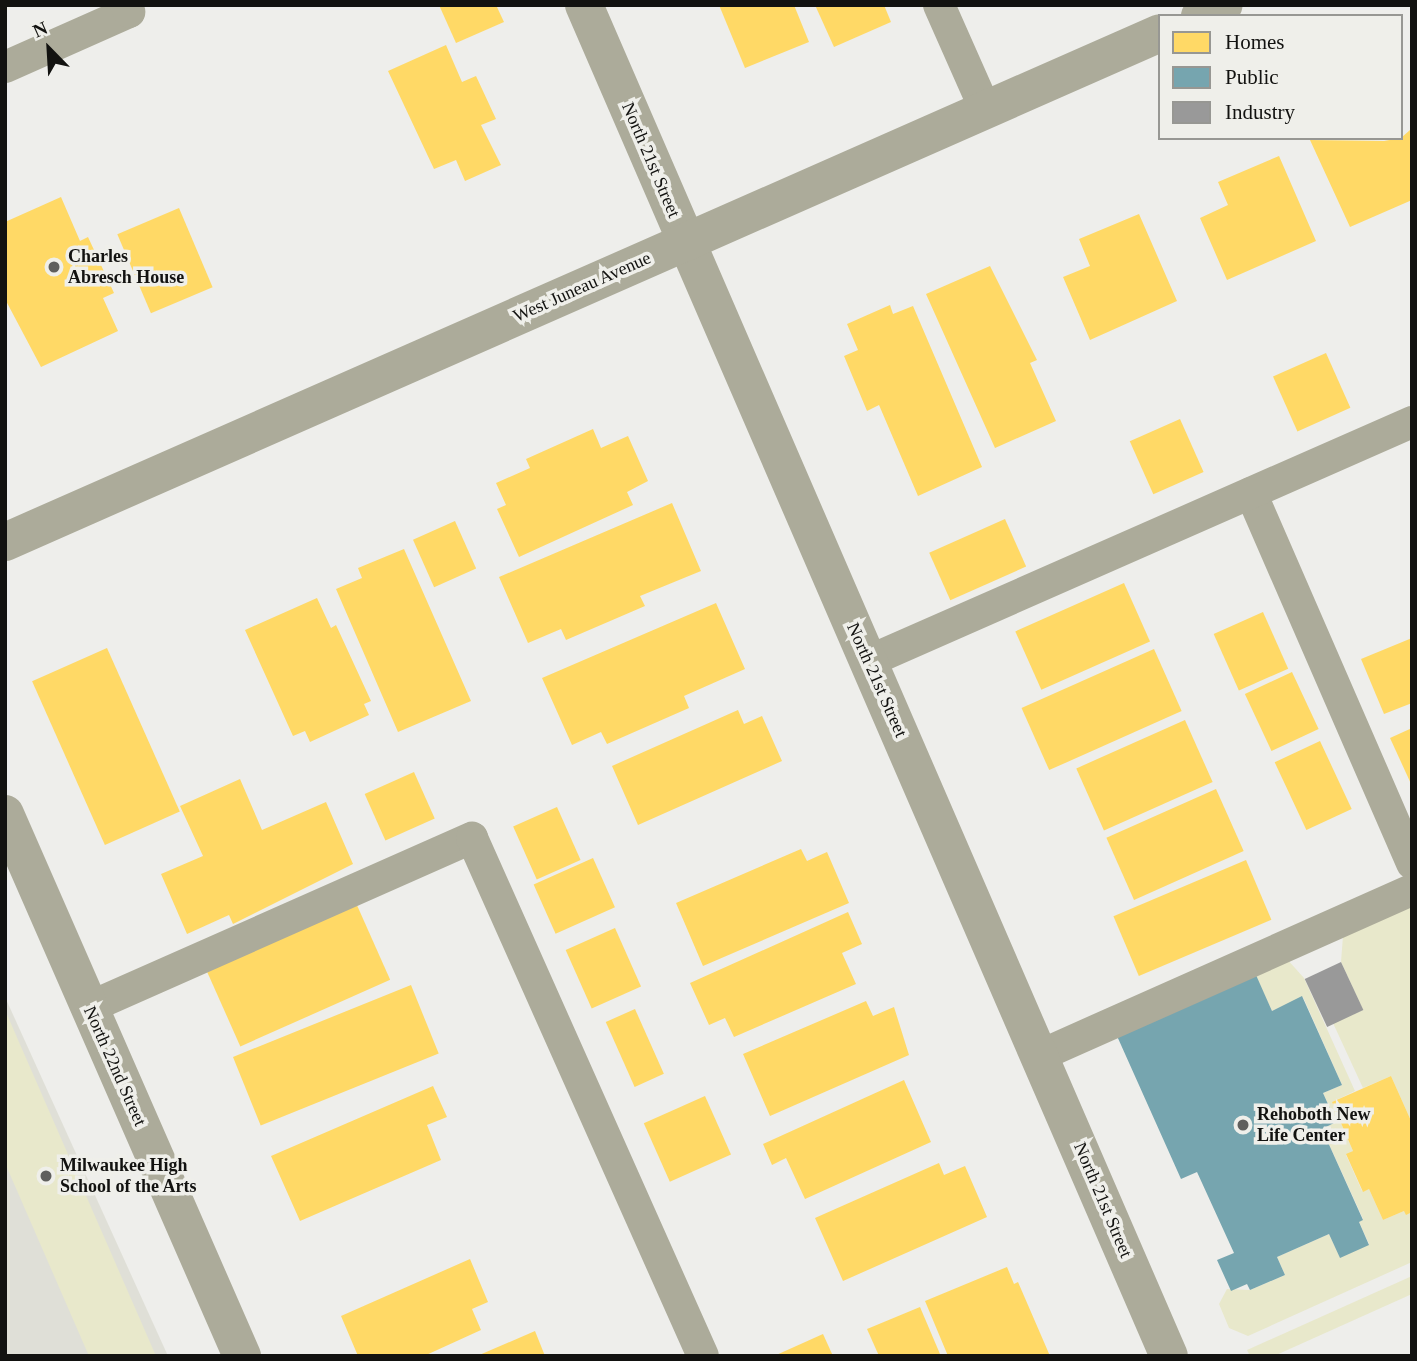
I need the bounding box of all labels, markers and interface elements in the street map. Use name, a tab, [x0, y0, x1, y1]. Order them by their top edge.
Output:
north arrow	[14, 14, 84, 84]
legend	[1158, 14, 1403, 140]
text: N	[30, 17, 51, 42]
text: Homes	[1225, 30, 1285, 54]
text: Public	[1225, 65, 1279, 89]
street label: North 21st Street	[617, 99, 685, 221]
text: Industry	[1225, 100, 1295, 124]
place label: Charles Abresch House	[68, 246, 184, 288]
street label: West Juneau Avenue	[509, 247, 655, 327]
marker: Charles Abresch House	[46, 259, 62, 275]
street label: North 21st Street	[842, 619, 912, 741]
street label: North 22nd Street	[79, 1003, 151, 1129]
place label: Rehoboth New Life Center	[1257, 1104, 1371, 1146]
marker: Rehoboth New Life Center	[1235, 1117, 1251, 1133]
street label: North 21st Street	[1069, 1139, 1137, 1261]
place label: Milwaukee High School of the Arts	[60, 1155, 197, 1198]
marker: Milwaukee High School of the Arts	[38, 1168, 54, 1184]

